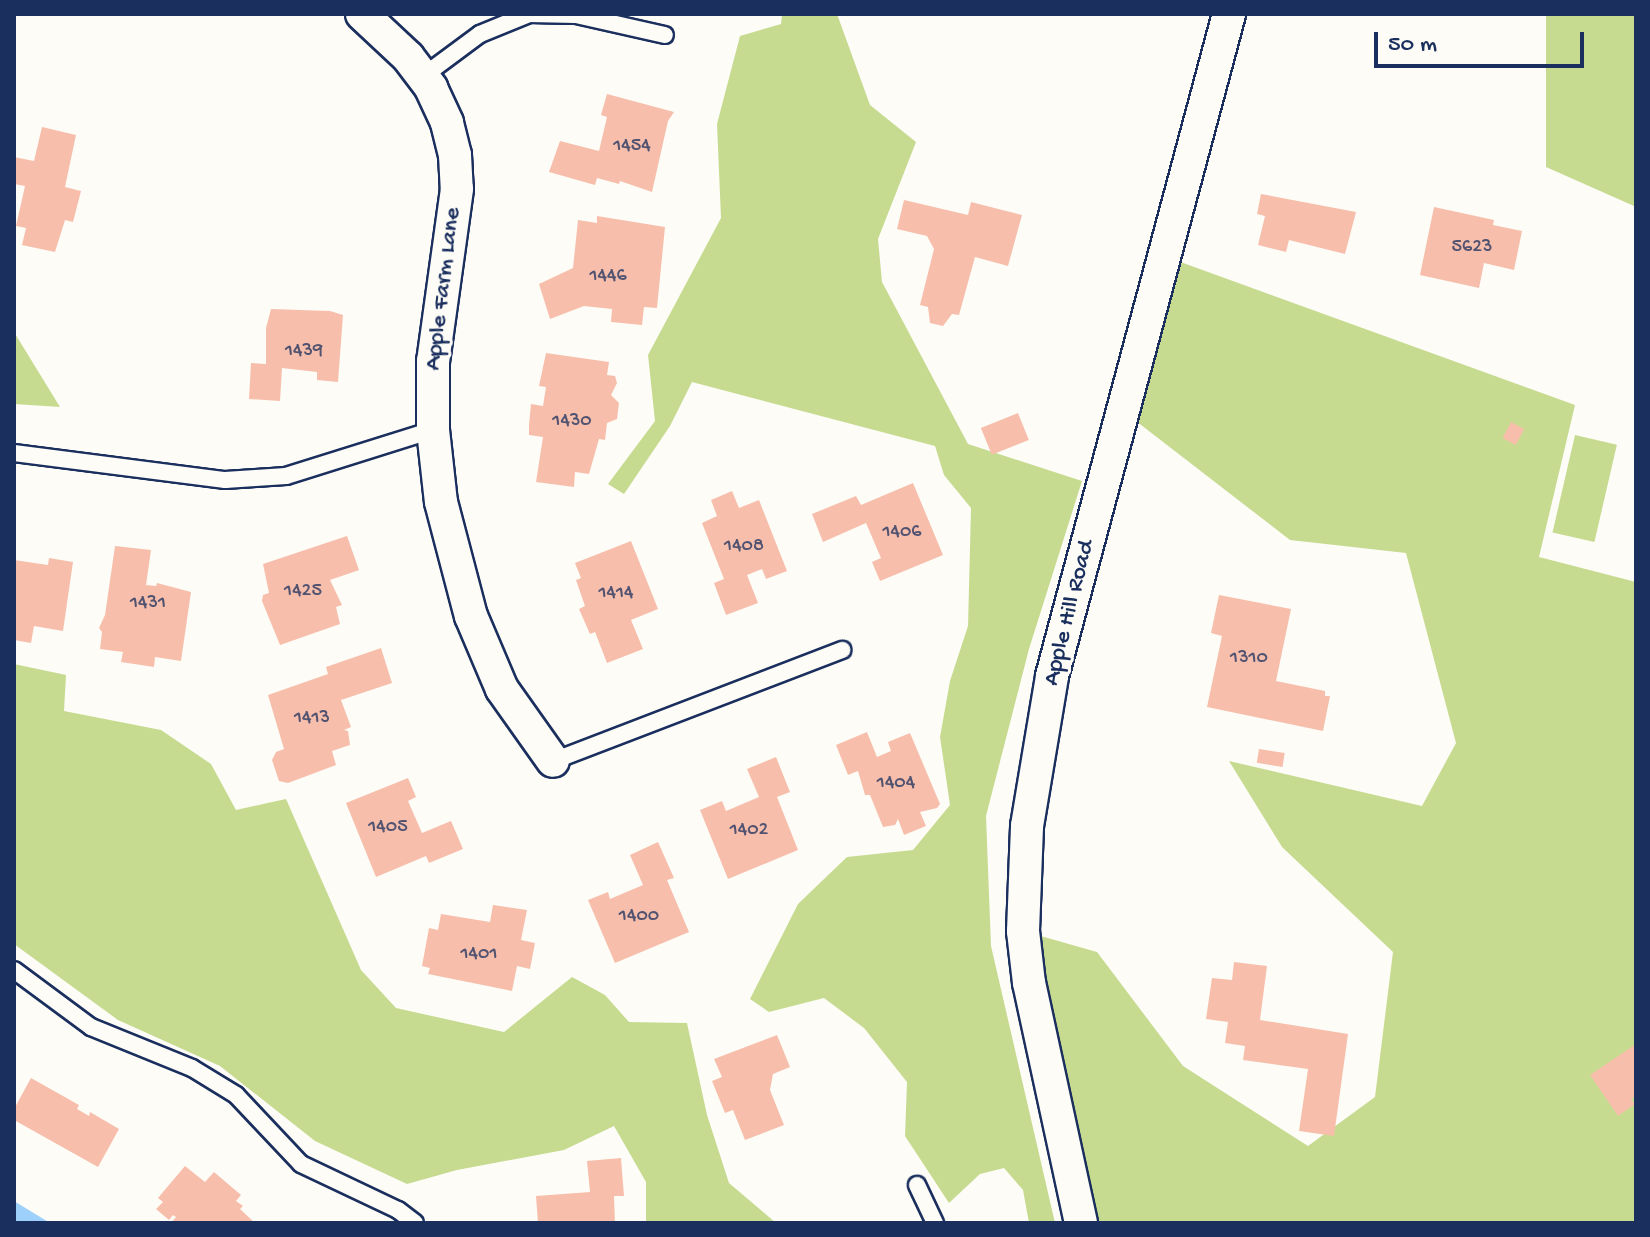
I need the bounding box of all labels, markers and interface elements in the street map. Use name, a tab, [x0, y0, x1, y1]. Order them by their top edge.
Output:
scale bar	[1378, 16, 1588, 66]
text: 50 m	[1388, 31, 1437, 60]
house number: 1454	[613, 134, 651, 158]
street label: Apple Farm Lane	[420, 206, 468, 372]
house number: 5623	[1452, 235, 1492, 259]
house number: 1446	[589, 264, 627, 288]
house number: 1439	[285, 339, 323, 363]
house number: 1430	[552, 409, 592, 433]
house number: 1406	[882, 520, 922, 544]
house number: 1408	[724, 534, 764, 558]
street label: Apple Hill Road	[1038, 537, 1102, 689]
house number: 1425	[284, 579, 322, 603]
house number: 1414	[598, 581, 634, 605]
house number: 1431	[130, 591, 166, 615]
house number: 1310	[1230, 646, 1268, 670]
house number: 1413	[294, 706, 330, 730]
house number: 1404	[877, 771, 915, 795]
house number: 1405	[368, 815, 408, 839]
house number: 1402	[730, 818, 768, 842]
house number: 1400	[619, 904, 659, 928]
house number: 1401	[461, 942, 497, 966]

